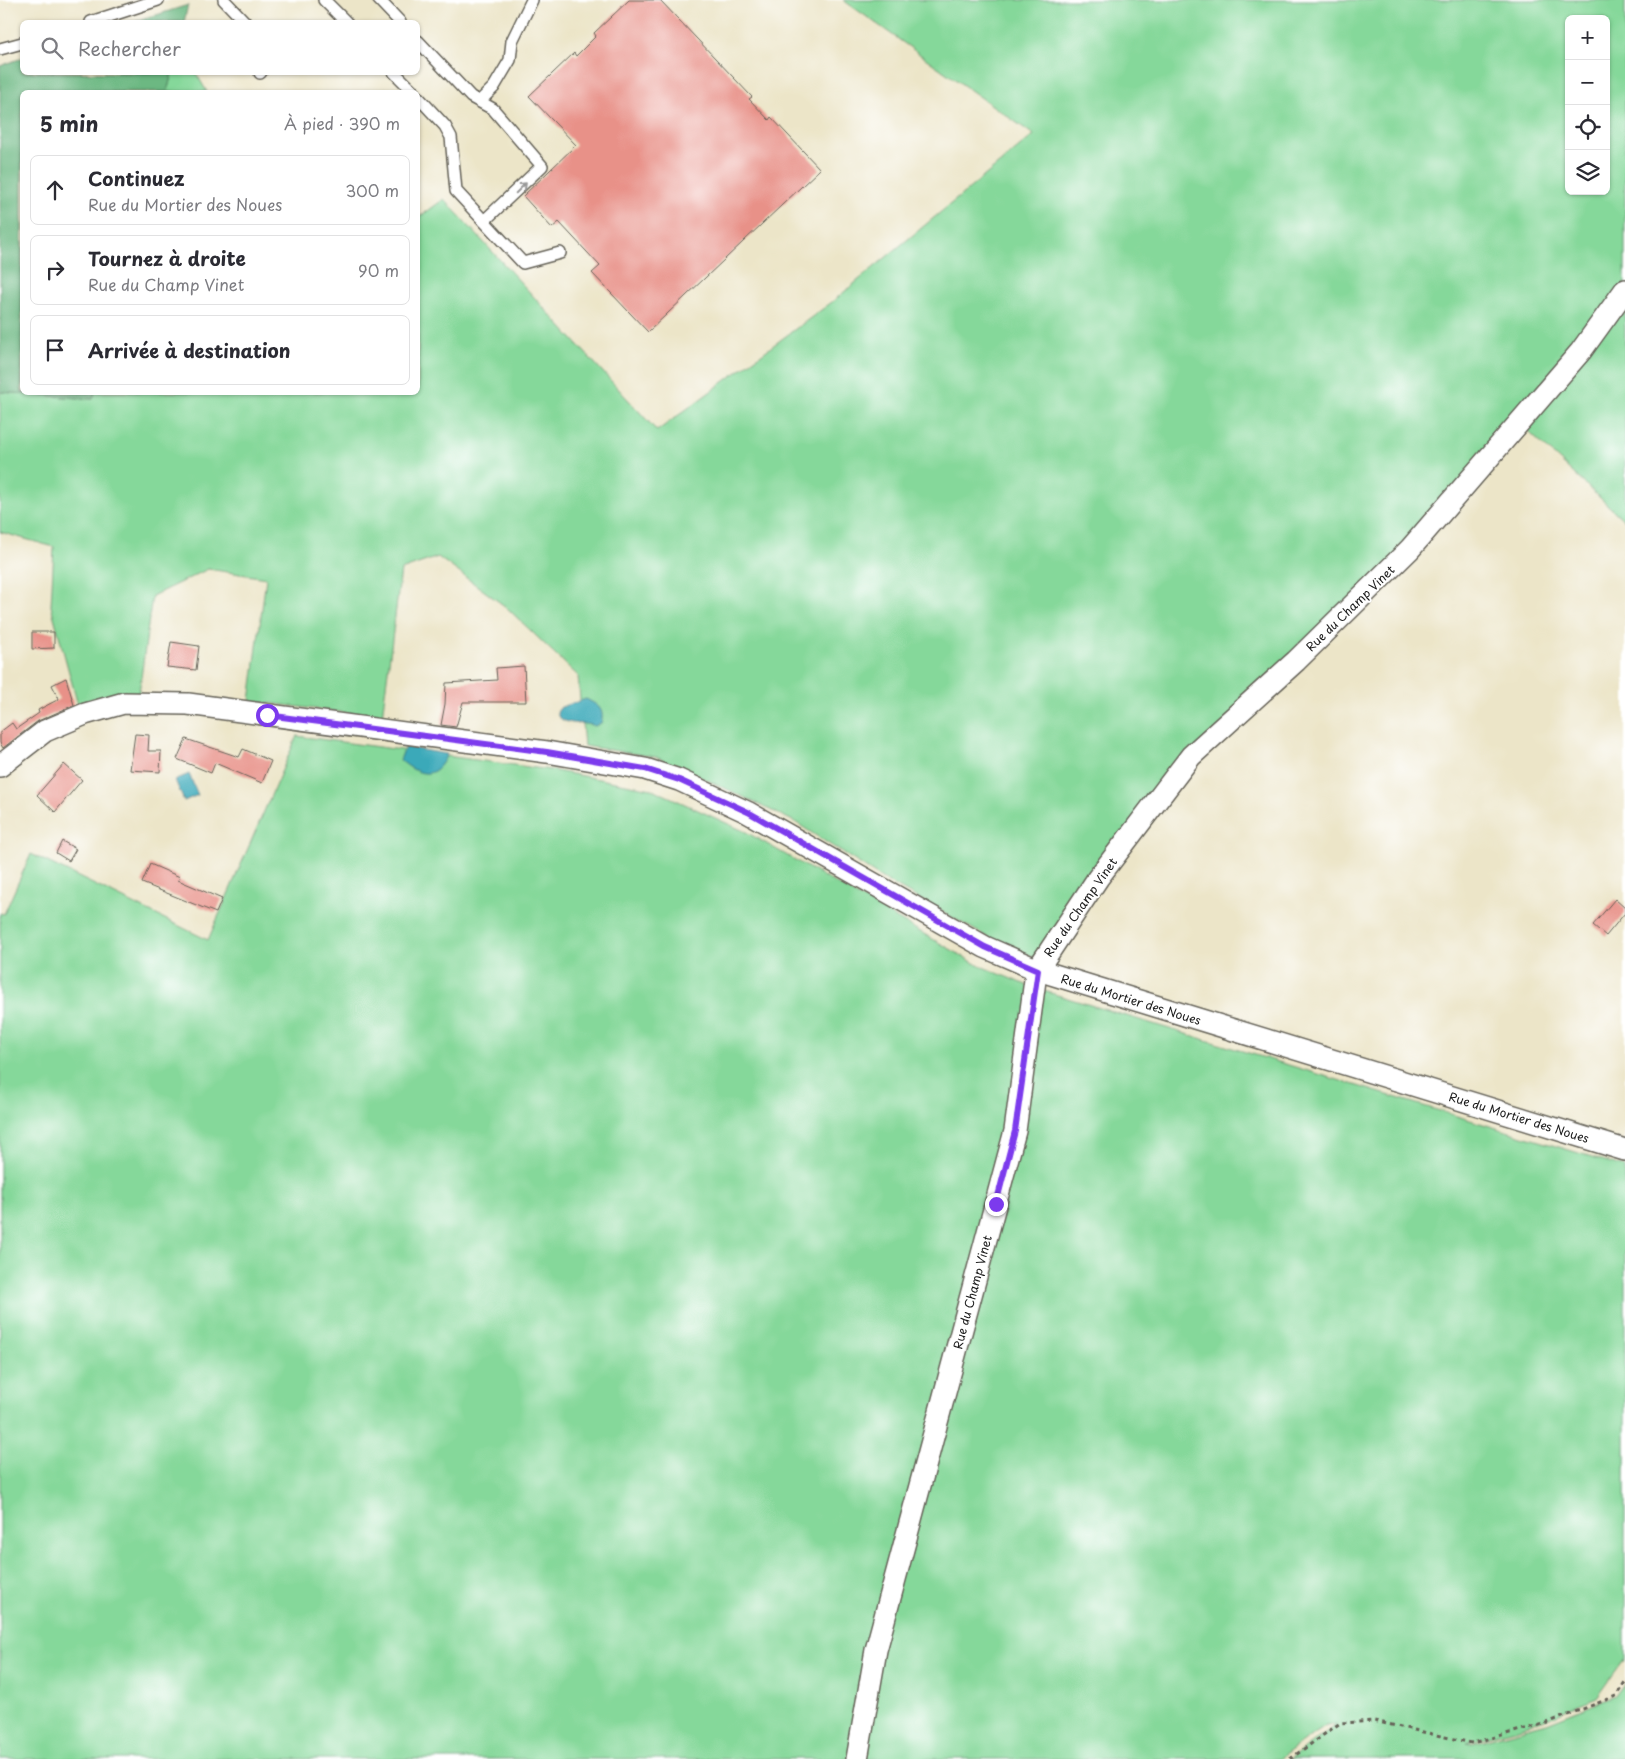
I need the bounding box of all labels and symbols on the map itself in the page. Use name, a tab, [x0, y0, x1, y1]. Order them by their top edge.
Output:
one-way arrow	[514, 182, 527, 194]
street label: Rue du Champ Vinet	[1302, 561, 1398, 655]
route start	[256, 704, 279, 727]
street label: Rue du Champ Vinet	[1039, 854, 1121, 960]
street label: Rue du Mortier des Noues	[1059, 969, 1204, 1029]
street label: Rue du Mortier des Noues	[1447, 1087, 1592, 1147]
route end	[985, 1193, 1008, 1216]
street label: Rue du Champ Vinet	[948, 1233, 996, 1351]

